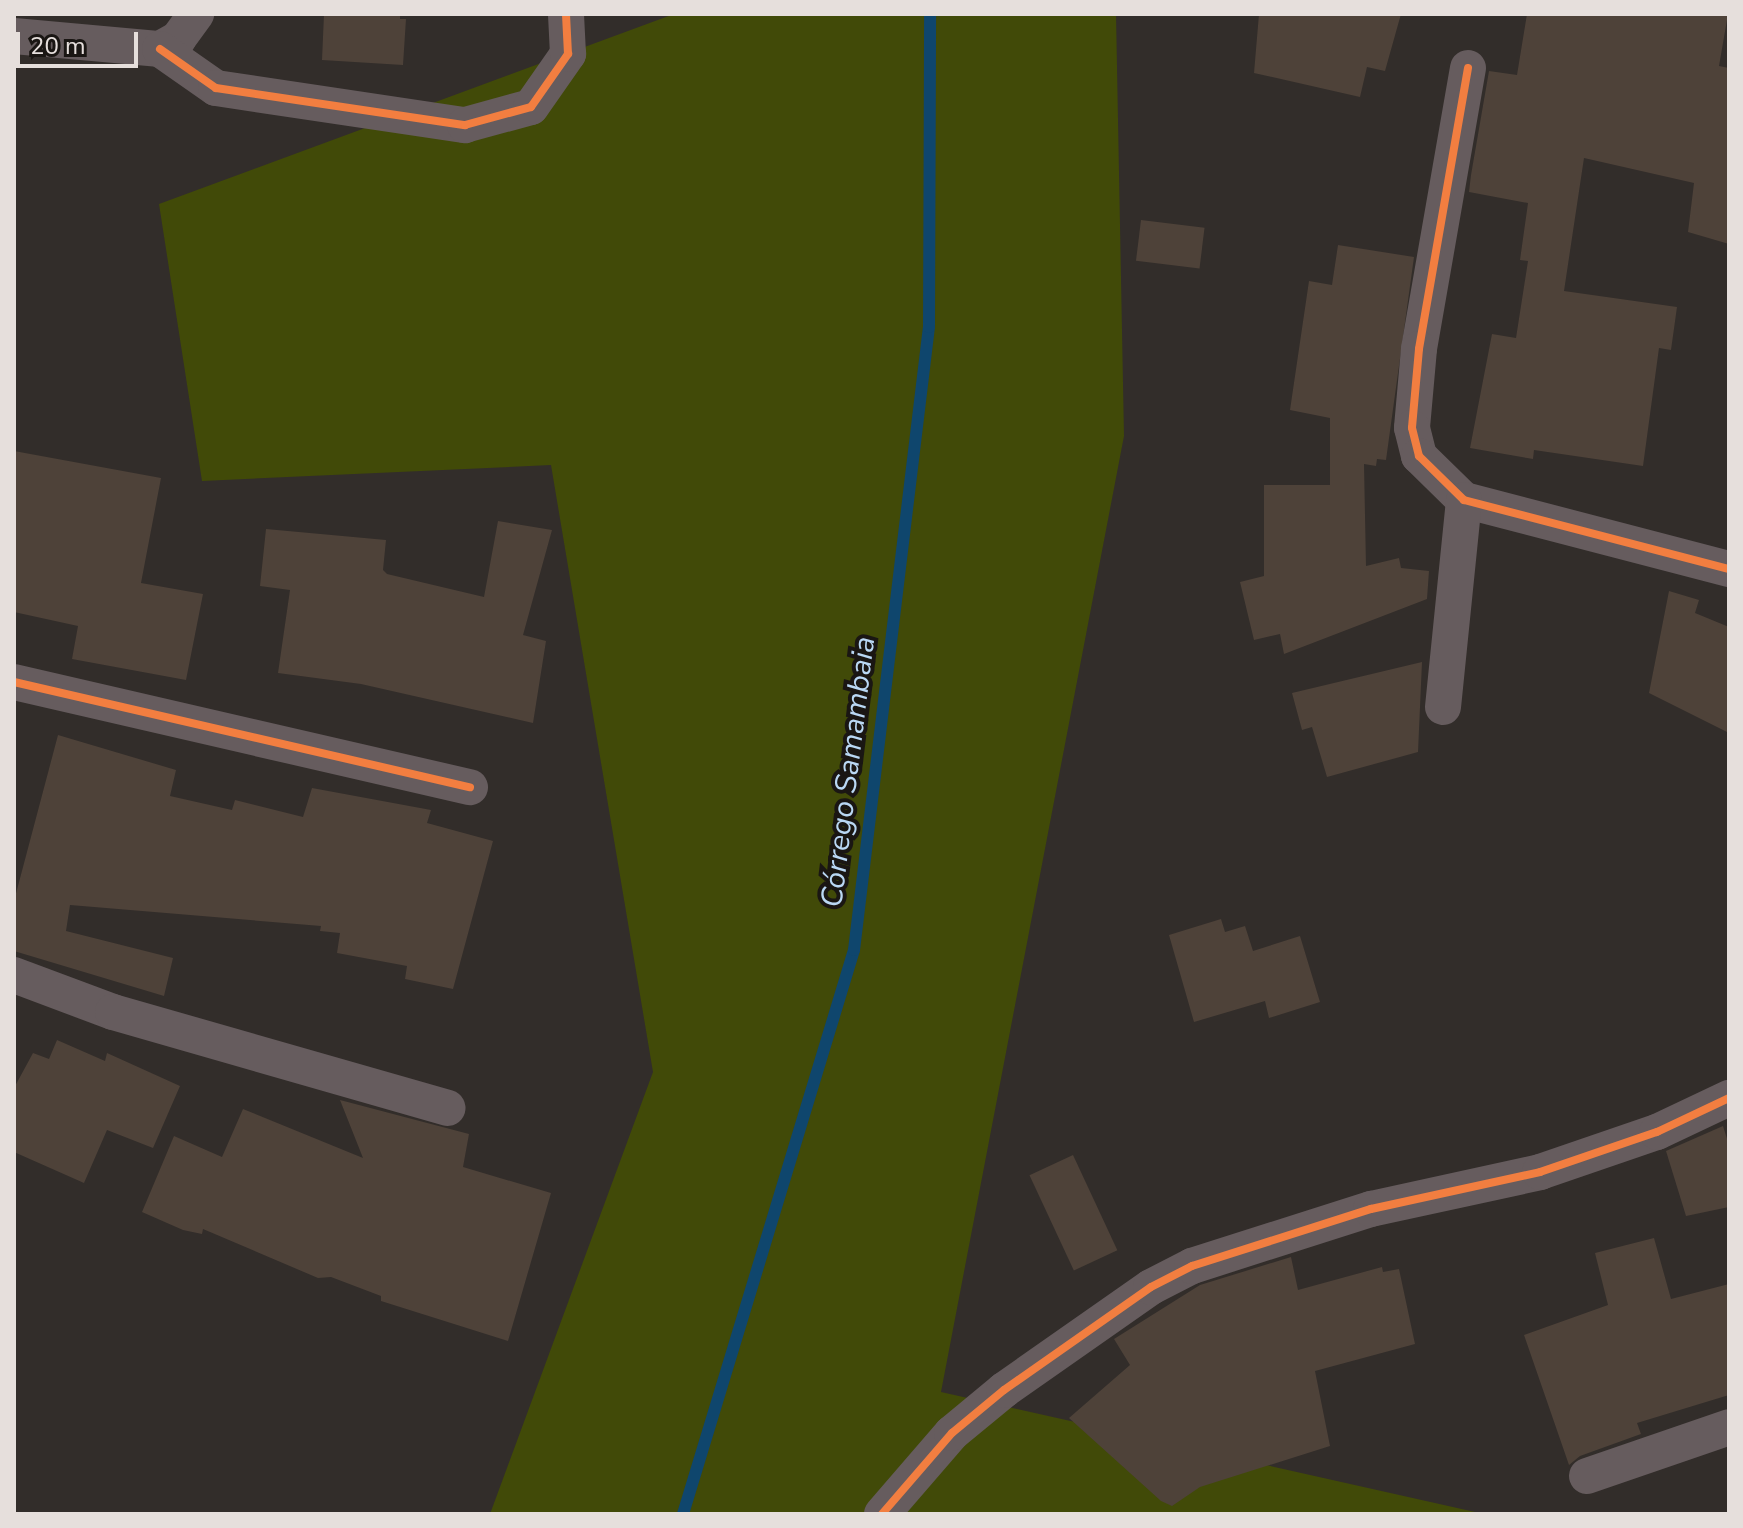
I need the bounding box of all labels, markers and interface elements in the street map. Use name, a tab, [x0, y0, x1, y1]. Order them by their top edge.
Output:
scale bar	[20, 16, 142, 66]
text: 20 m	[30, 30, 86, 62]
water label: Córrego Samambaia	[815, 634, 883, 910]

